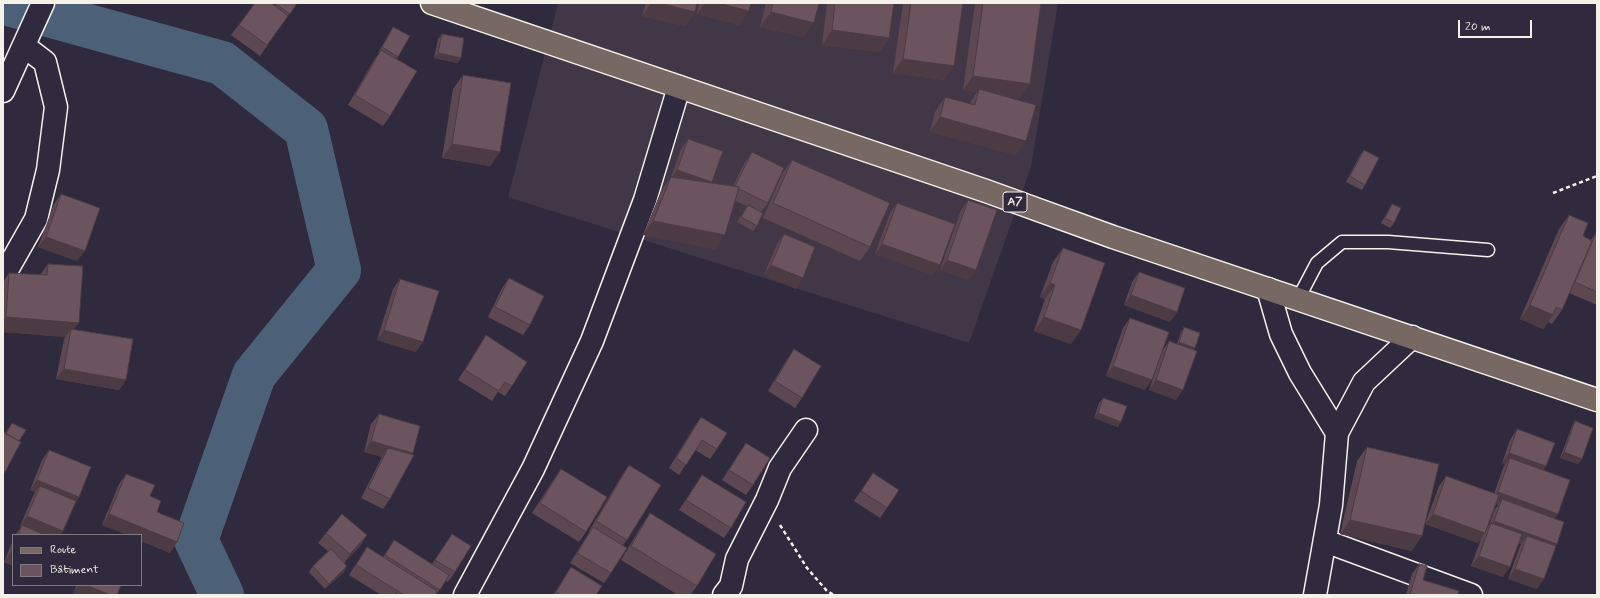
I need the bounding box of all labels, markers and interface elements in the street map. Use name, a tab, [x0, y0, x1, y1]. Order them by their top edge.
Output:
scale bar	[1460, 12, 1534, 38]
text: 20 m	[1465, 19, 1491, 35]
road number: A7	[1003, 192, 1027, 212]
legend	[12, 534, 142, 586]
text: Route	[50, 542, 76, 558]
text: Bâtiment	[50, 562, 99, 578]

